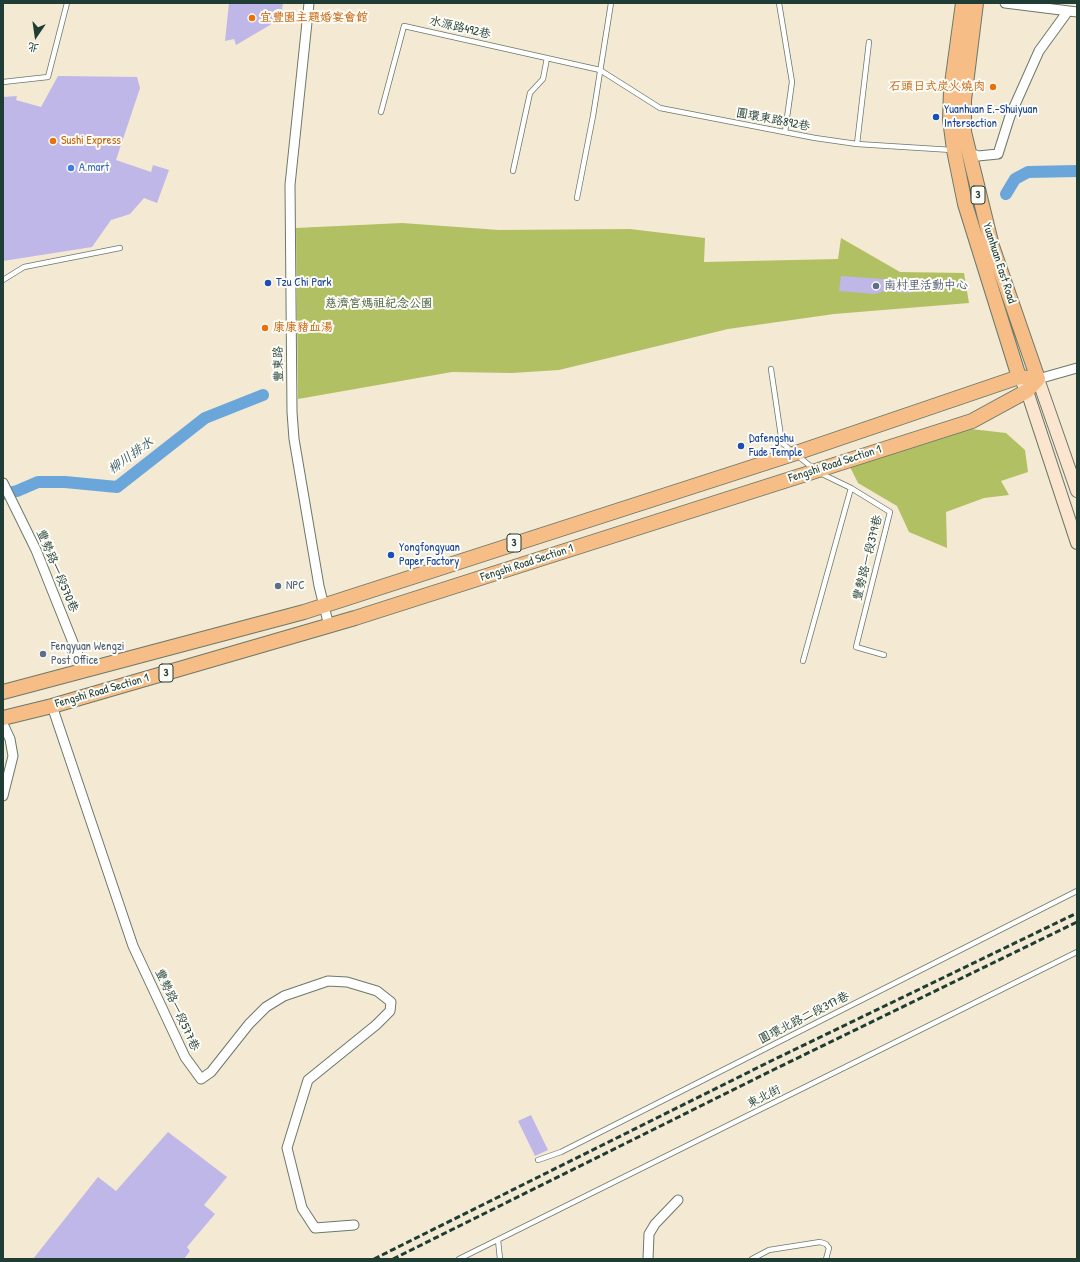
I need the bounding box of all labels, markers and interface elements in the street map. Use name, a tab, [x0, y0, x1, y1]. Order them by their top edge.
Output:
place label: 宜豐園主題婚宴會館	[260, 11, 368, 25]
marker: 宜豐園主題婚宴會館	[247, 13, 257, 23]
street label: 水源路492巷	[428, 14, 492, 42]
north arrow	[16, 16, 56, 56]
text: 北	[26, 40, 40, 56]
place label: 石頭日式炭火燒肉	[889, 80, 985, 94]
marker: 石頭日式炭火燒肉	[988, 82, 998, 92]
place label: Yuanhuan E.-Shuiyuan Intersection	[944, 103, 1038, 131]
street label: 圓環東路892巷	[735, 106, 811, 134]
marker: Yuanhuan E.-Shuiyuan Intersection	[931, 112, 941, 122]
place label: Sushi Express	[61, 134, 121, 148]
marker: Sushi Express	[48, 136, 58, 146]
place label: A.mart	[79, 161, 109, 175]
marker: A.mart	[66, 163, 76, 173]
road number: 3	[971, 186, 985, 204]
street label: Yuanhuan East Road	[979, 221, 1019, 305]
place label: Tzu Chi Park	[276, 276, 331, 290]
marker: Tzu Chi Park	[263, 278, 273, 288]
place label: 南村里活動中心	[884, 279, 968, 293]
marker: 南村里活動中心	[871, 281, 881, 291]
park label: 慈濟宮媽祖紀念公園	[325, 297, 433, 311]
place label: 康康豬血湯	[273, 321, 333, 335]
marker: 康康豬血湯	[260, 323, 270, 333]
street label: 豐東路	[271, 346, 287, 382]
place label: Dafengshu Fude Temple	[749, 432, 802, 460]
water label: 柳川排水	[105, 434, 157, 478]
marker: Dafengshu Fude Temple	[736, 441, 746, 451]
street label: Fengshi Road Section 1	[787, 442, 883, 486]
street label: 豐勢路一段379巷	[850, 514, 886, 602]
street label: 豐勢路一段570巷	[33, 528, 81, 614]
road number: 3	[507, 534, 521, 552]
place label: Yongfongyuan Paper Factory	[399, 541, 460, 569]
street label: Fengshi Road Section 1	[479, 541, 575, 585]
marker: Yongfongyuan Paper Factory	[386, 550, 396, 560]
place label: NPC	[286, 579, 305, 593]
marker: NPC	[273, 581, 283, 591]
place label: Fengyuan Wengzi Post Office	[51, 640, 125, 668]
marker: Fengyuan Wengzi Post Office	[38, 649, 48, 659]
road number: 3	[159, 664, 173, 682]
street label: Fengshi Road Section 1	[54, 671, 150, 711]
street label: 豐勢路一段577巷	[152, 967, 202, 1053]
street label: 圓環北路二段317巷	[756, 989, 852, 1047]
street label: 東北街	[745, 1082, 783, 1112]

